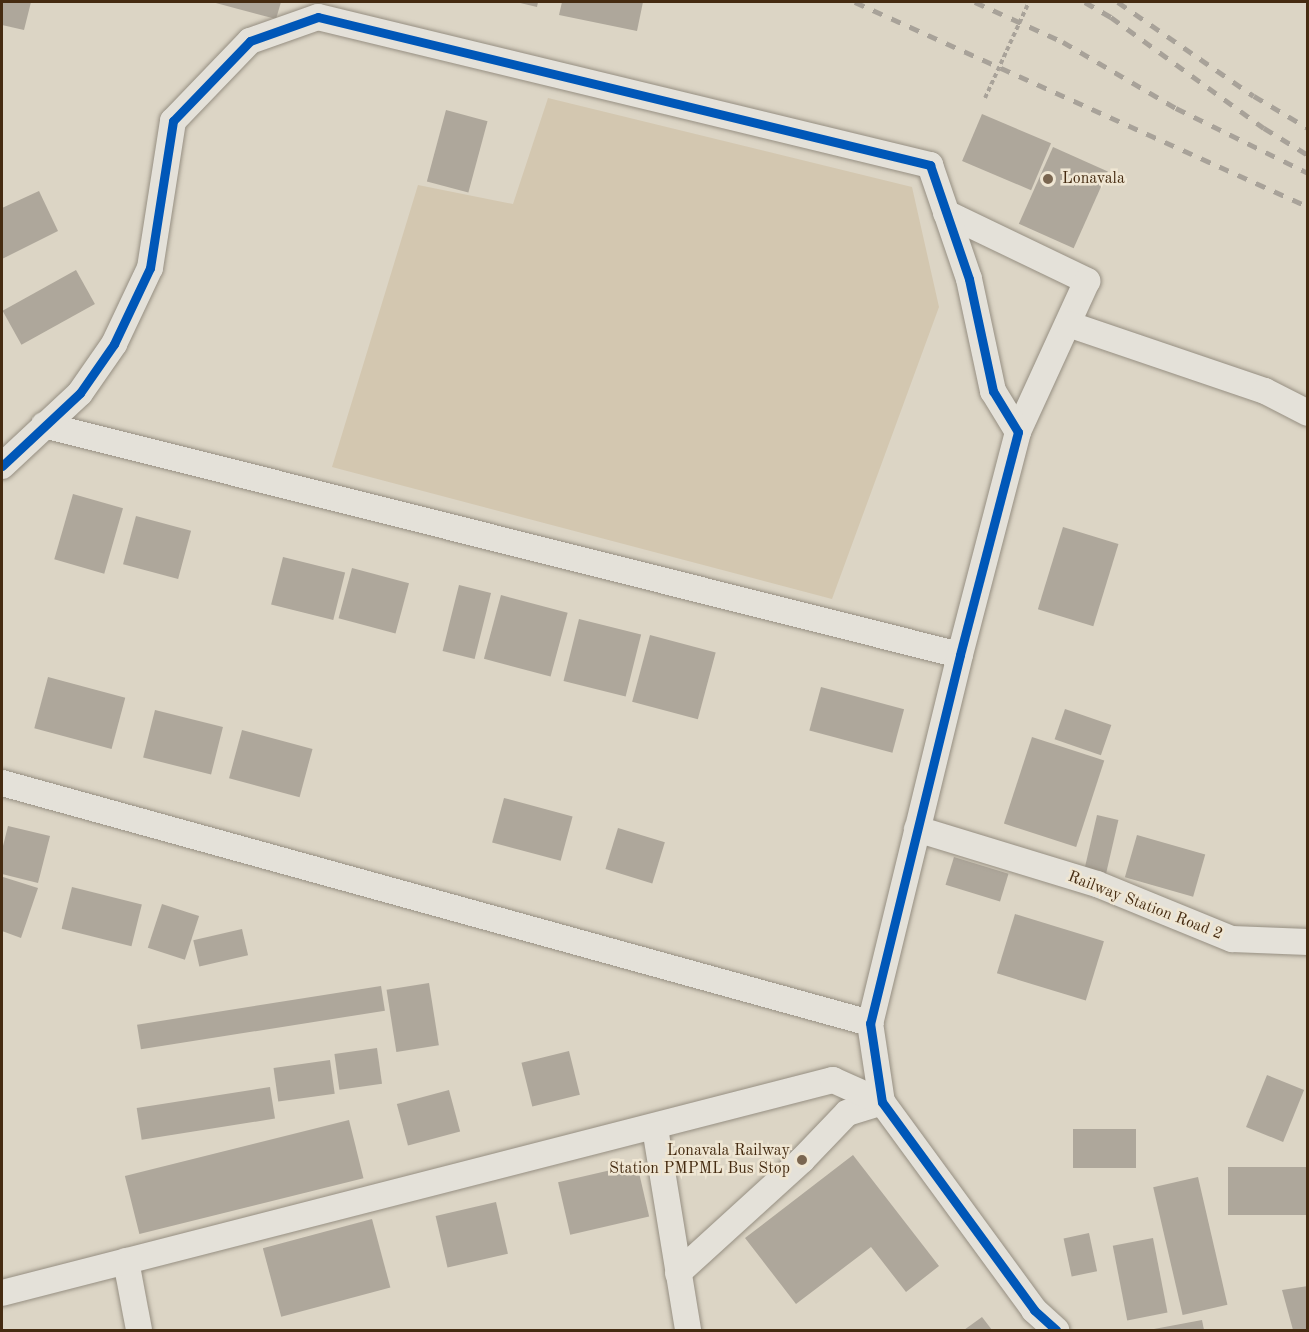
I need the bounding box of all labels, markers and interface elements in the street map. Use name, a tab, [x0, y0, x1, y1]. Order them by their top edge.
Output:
place label: Lonavala	[1062, 169, 1125, 189]
marker: Lonavala	[1039, 170, 1057, 188]
street label: Railway Station Road 2	[1065, 868, 1225, 944]
place label: Lonavala Railway Station PMPML Bus Stop	[609, 1141, 790, 1179]
marker: Lonavala Railway Station PMPML Bus Stop	[795, 1153, 809, 1167]

